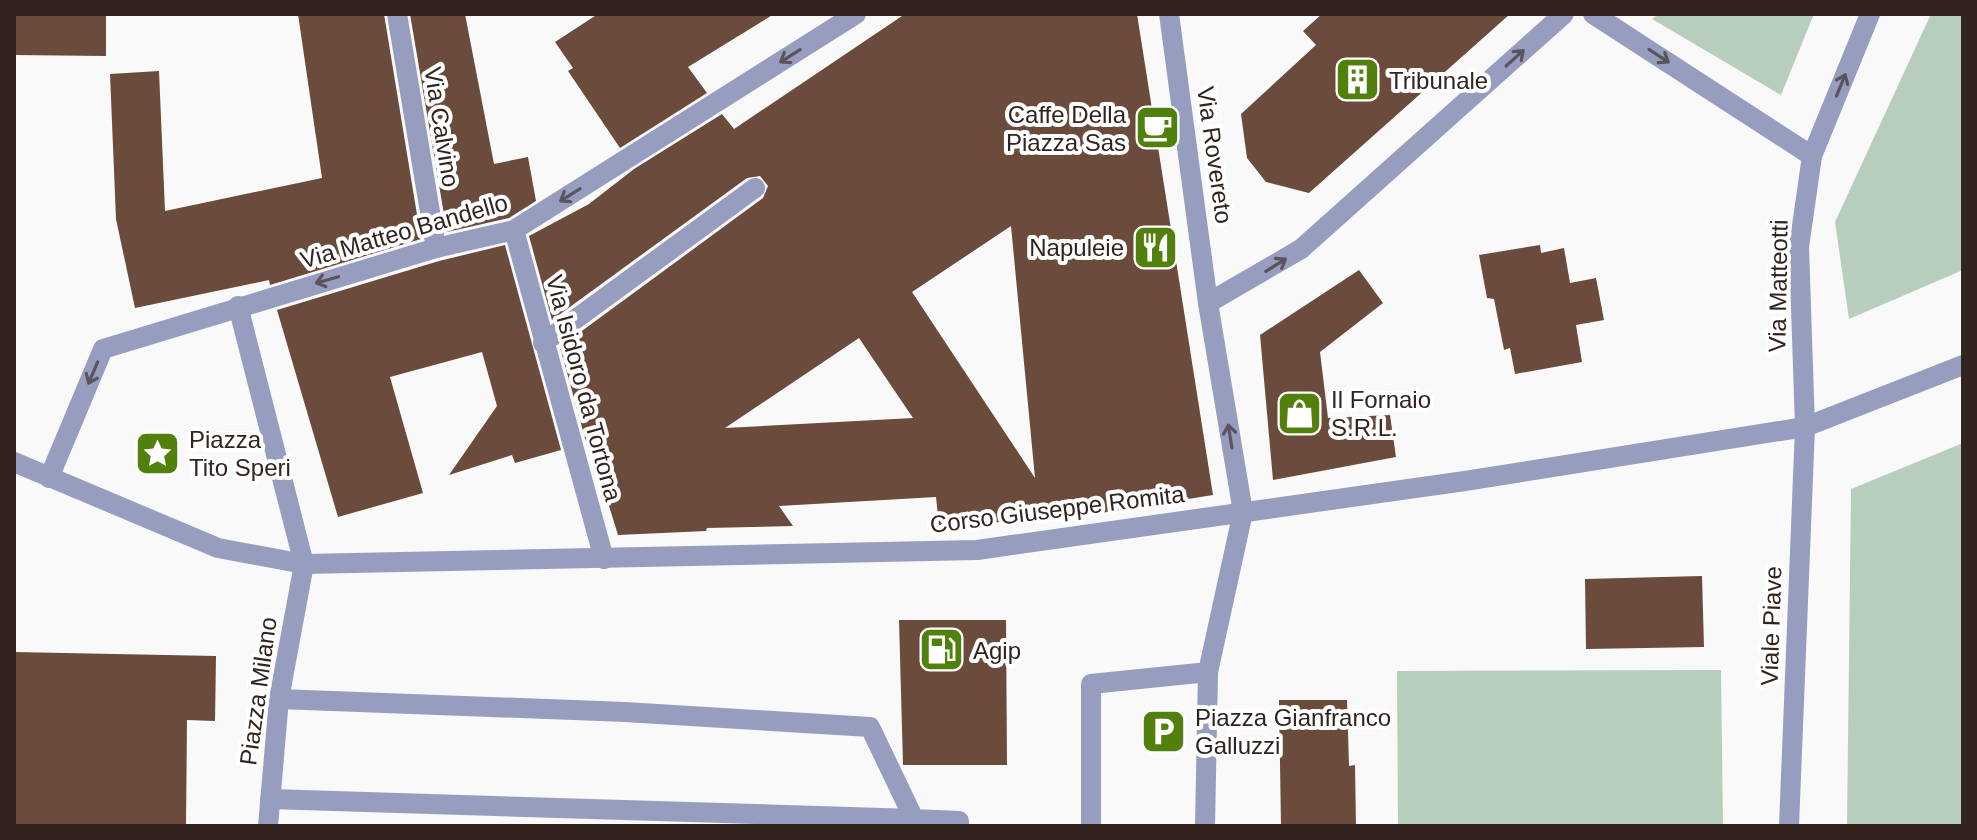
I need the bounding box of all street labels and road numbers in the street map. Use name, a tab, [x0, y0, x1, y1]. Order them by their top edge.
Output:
street label: Via Calvino	[419, 65, 465, 189]
street label: Via Rovereto	[1192, 85, 1238, 225]
street label: Via Matteo Bandello	[297, 188, 511, 274]
street label: Via Matteotti	[1763, 219, 1793, 353]
street label: Via Isidoro da Tortona	[541, 272, 627, 504]
street label: Corso Giuseppe Romita	[928, 480, 1186, 538]
street label: Viale Piave	[1755, 566, 1787, 686]
street label: Piazza Milano	[234, 615, 282, 767]

